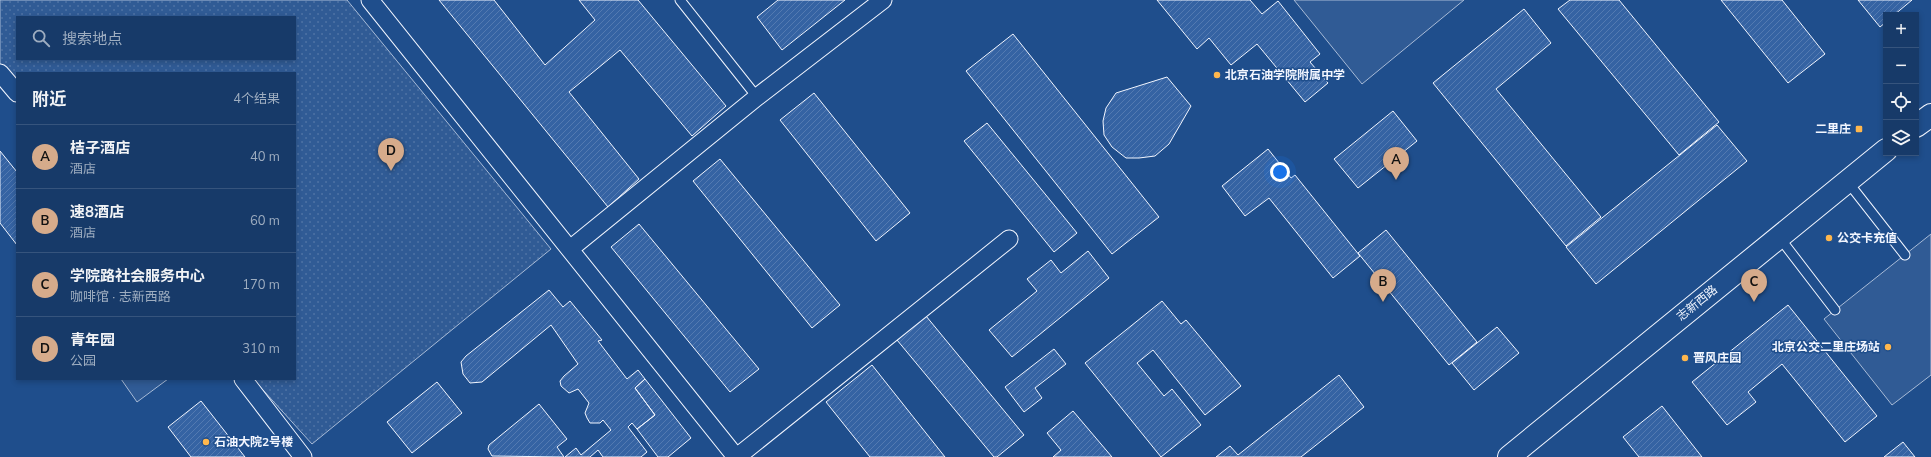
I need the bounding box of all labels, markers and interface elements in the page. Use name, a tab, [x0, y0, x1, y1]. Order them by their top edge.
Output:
map controls	[1883, 12, 1919, 156]
button: +	[1883, 12, 1919, 48]
search box	[16, 16, 296, 60]
icon: search	[30, 27, 52, 49]
text: 搜索地点	[62, 29, 122, 49]
button: −	[1883, 48, 1919, 84]
place label: 北京石油学院附属中学	[1225, 67, 1345, 83]
marker: 北京石油学院附属中学	[1212, 70, 1222, 80]
button: locate	[1883, 84, 1919, 120]
text: 附近	[32, 88, 66, 111]
text: 4个结果	[233, 90, 280, 108]
button: layers	[1883, 120, 1919, 156]
place label: 二里庄	[1815, 121, 1851, 137]
marker: 二里庄	[1854, 124, 1864, 134]
text: 桔子酒店	[70, 138, 130, 158]
pin: D	[378, 138, 404, 171]
pin: A	[1383, 147, 1409, 180]
text: A	[40, 148, 50, 166]
text: 40 m	[250, 148, 280, 166]
text: 酒店	[70, 160, 96, 178]
your location	[1270, 162, 1290, 182]
text: 速8酒店	[70, 202, 124, 222]
text: B	[41, 212, 49, 230]
text: 60 m	[250, 212, 280, 230]
text: 酒店	[70, 224, 96, 242]
place label: 公交卡充值	[1837, 230, 1897, 246]
marker: 公交卡充值	[1824, 233, 1834, 243]
text: 学院路社会服务中心	[70, 266, 205, 286]
pin: B	[1370, 269, 1396, 302]
pin: C	[1741, 269, 1767, 302]
text: C	[41, 276, 49, 294]
text: 170 m	[242, 276, 280, 294]
street label: 志新西路	[1673, 282, 1721, 324]
text: 咖啡馆 · 志新西路	[70, 288, 171, 306]
text: 青年园	[70, 330, 115, 350]
place label: 北京公交二里庄场站	[1772, 339, 1880, 355]
text: D	[40, 340, 50, 358]
text: 310 m	[242, 340, 280, 358]
marker: 北京公交二里庄场站	[1883, 342, 1893, 352]
place label: 晋风庄园	[1693, 350, 1741, 366]
text: 公园	[70, 352, 96, 370]
marker: 晋风庄园	[1680, 353, 1690, 363]
place label: 石油大院2号楼	[214, 434, 293, 450]
marker: 石油大院2号楼	[201, 437, 211, 447]

